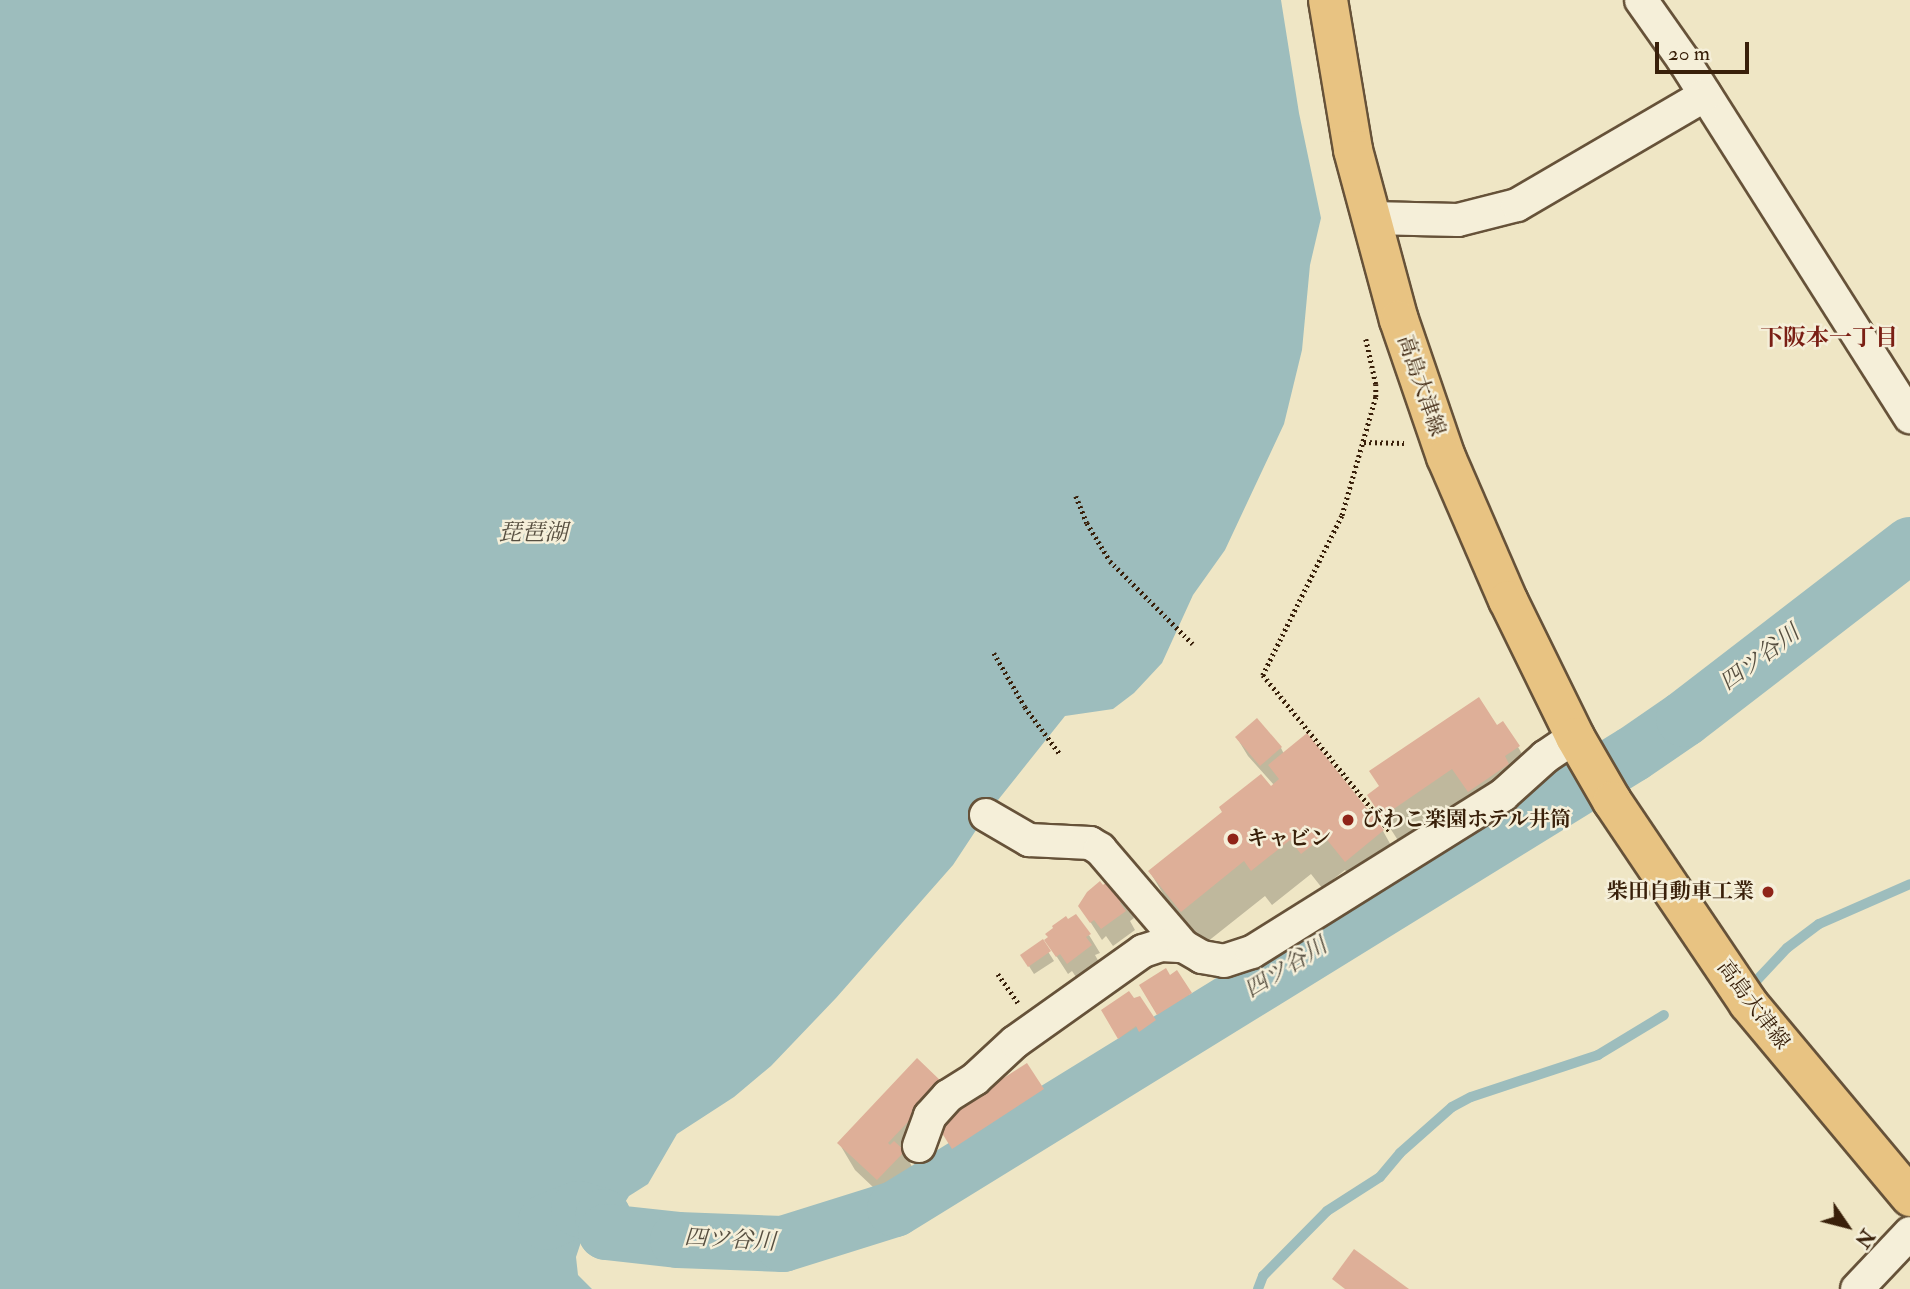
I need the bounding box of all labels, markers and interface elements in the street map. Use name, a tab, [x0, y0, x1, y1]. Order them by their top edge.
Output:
scale bar	[1658, 28, 1752, 72]
text: 20 m	[1668, 40, 1710, 67]
district label: 下阪本一丁目	[1760, 324, 1898, 352]
street label: 高島大津線	[1392, 332, 1450, 440]
water label: 琵琶湖	[499, 519, 567, 547]
water label: 四ツ谷川	[1715, 619, 1805, 697]
place label: びわこ楽園ホテル井筒	[1362, 807, 1572, 833]
marker: びわこ楽園ホテル井筒	[1340, 812, 1356, 828]
place label: キャビン	[1247, 826, 1331, 852]
marker: キャビン	[1225, 831, 1241, 847]
place label: 柴田自動車工業	[1607, 879, 1754, 905]
marker: 柴田自動車工業	[1760, 884, 1776, 900]
water label: 四ツ谷川	[1240, 932, 1332, 1004]
street label: 高島大津線	[1711, 955, 1795, 1055]
north arrow	[1812, 1191, 1882, 1261]
water label: 四ツ谷川	[683, 1224, 777, 1256]
text: N	[1849, 1224, 1879, 1252]

